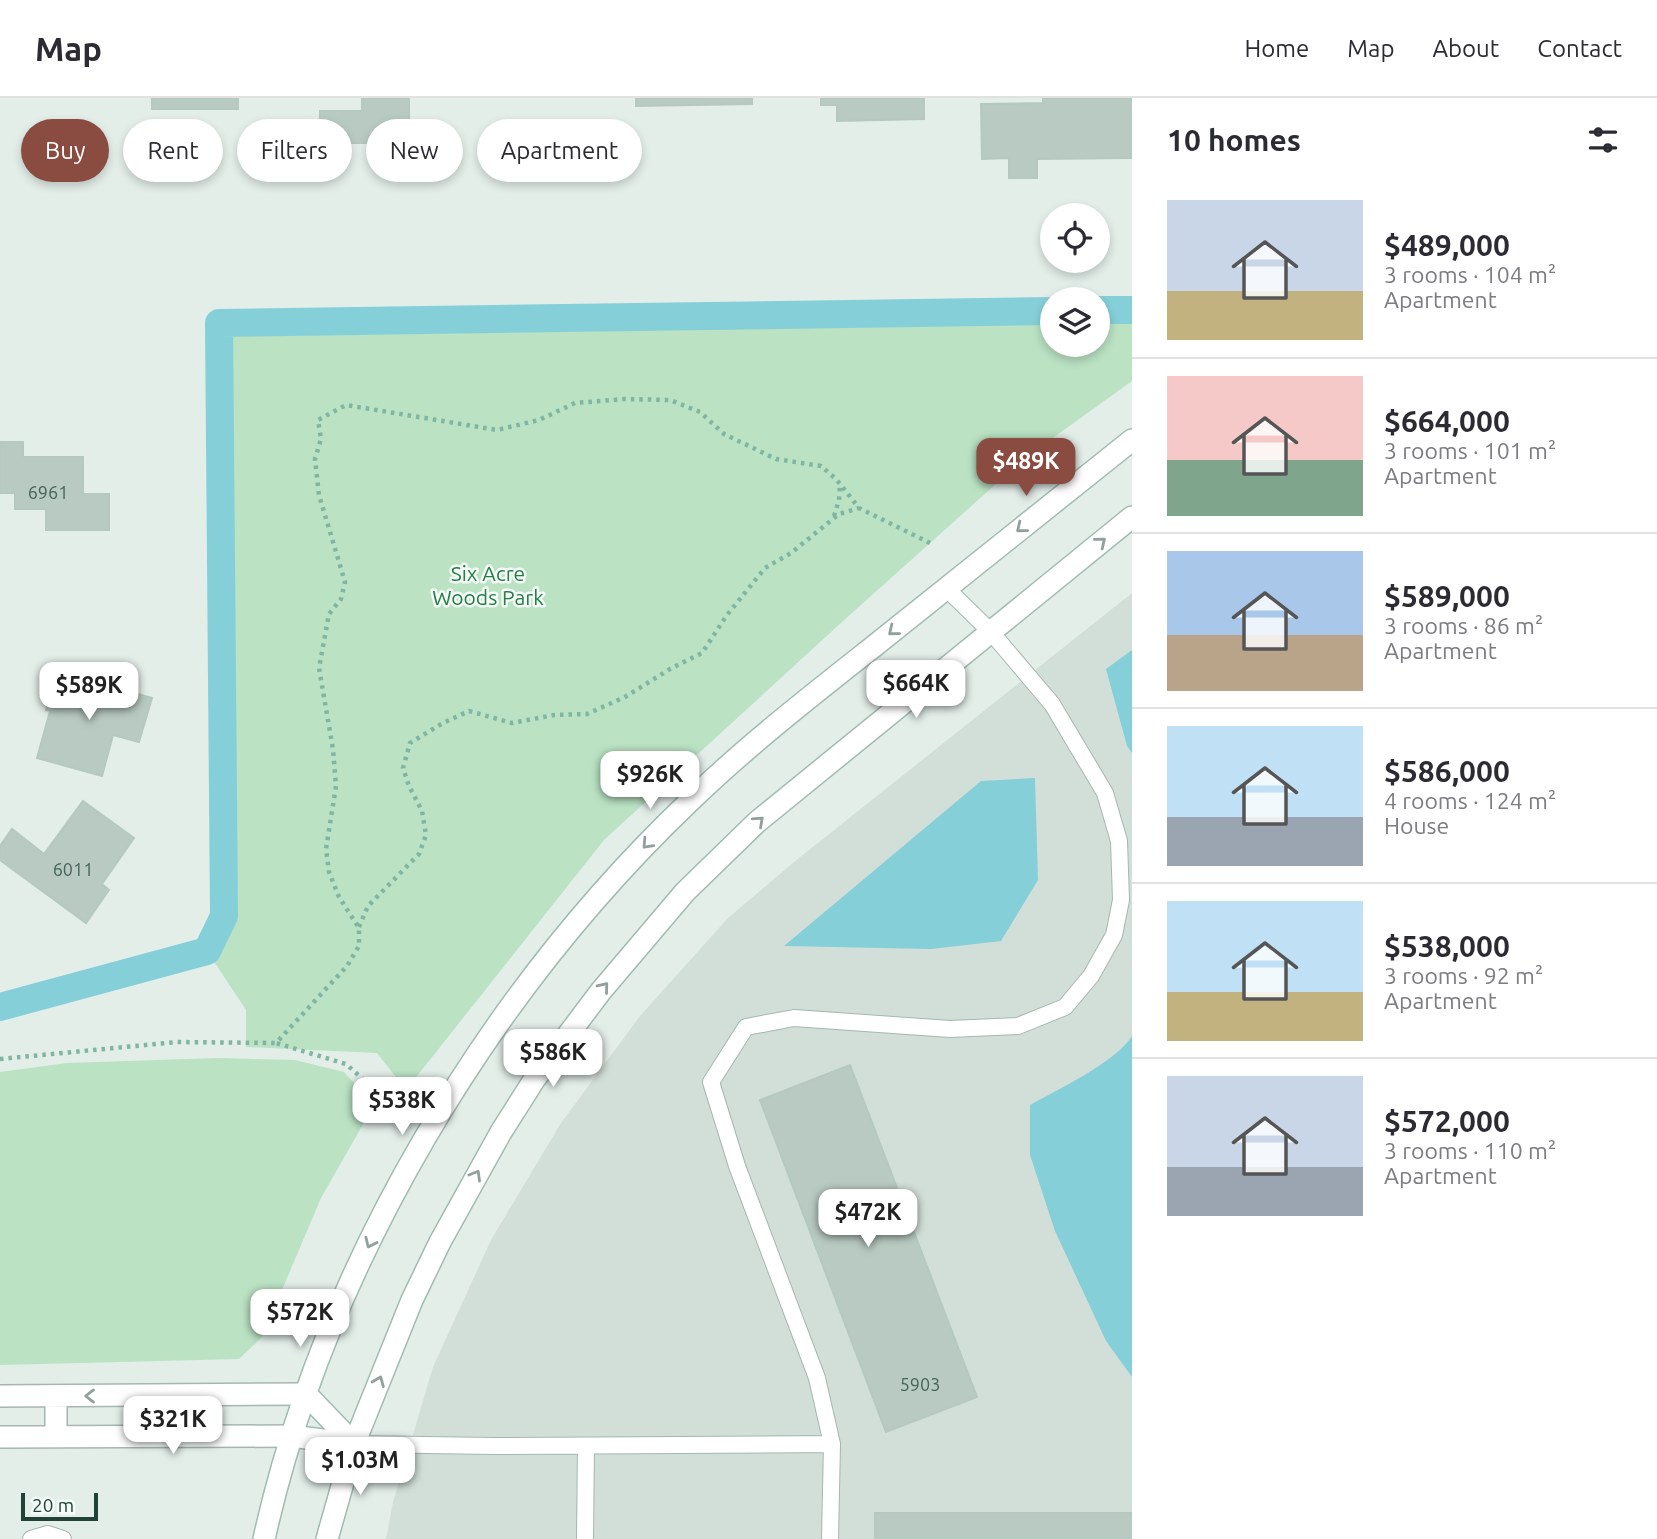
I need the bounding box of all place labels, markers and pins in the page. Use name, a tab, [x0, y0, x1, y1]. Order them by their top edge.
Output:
pin: $489K	[977, 438, 1075, 498]
pin: $664K	[867, 660, 965, 720]
pin: $589K	[40, 662, 138, 722]
pin: $926K	[601, 752, 699, 811]
pin: $586K	[504, 1030, 602, 1089]
pin: $538K	[353, 1077, 451, 1137]
pin: $472K	[819, 1190, 917, 1249]
pin: $572K	[251, 1290, 349, 1349]
pin: $321K	[124, 1396, 222, 1456]
pin: $1.03M	[303, 1438, 417, 1497]

